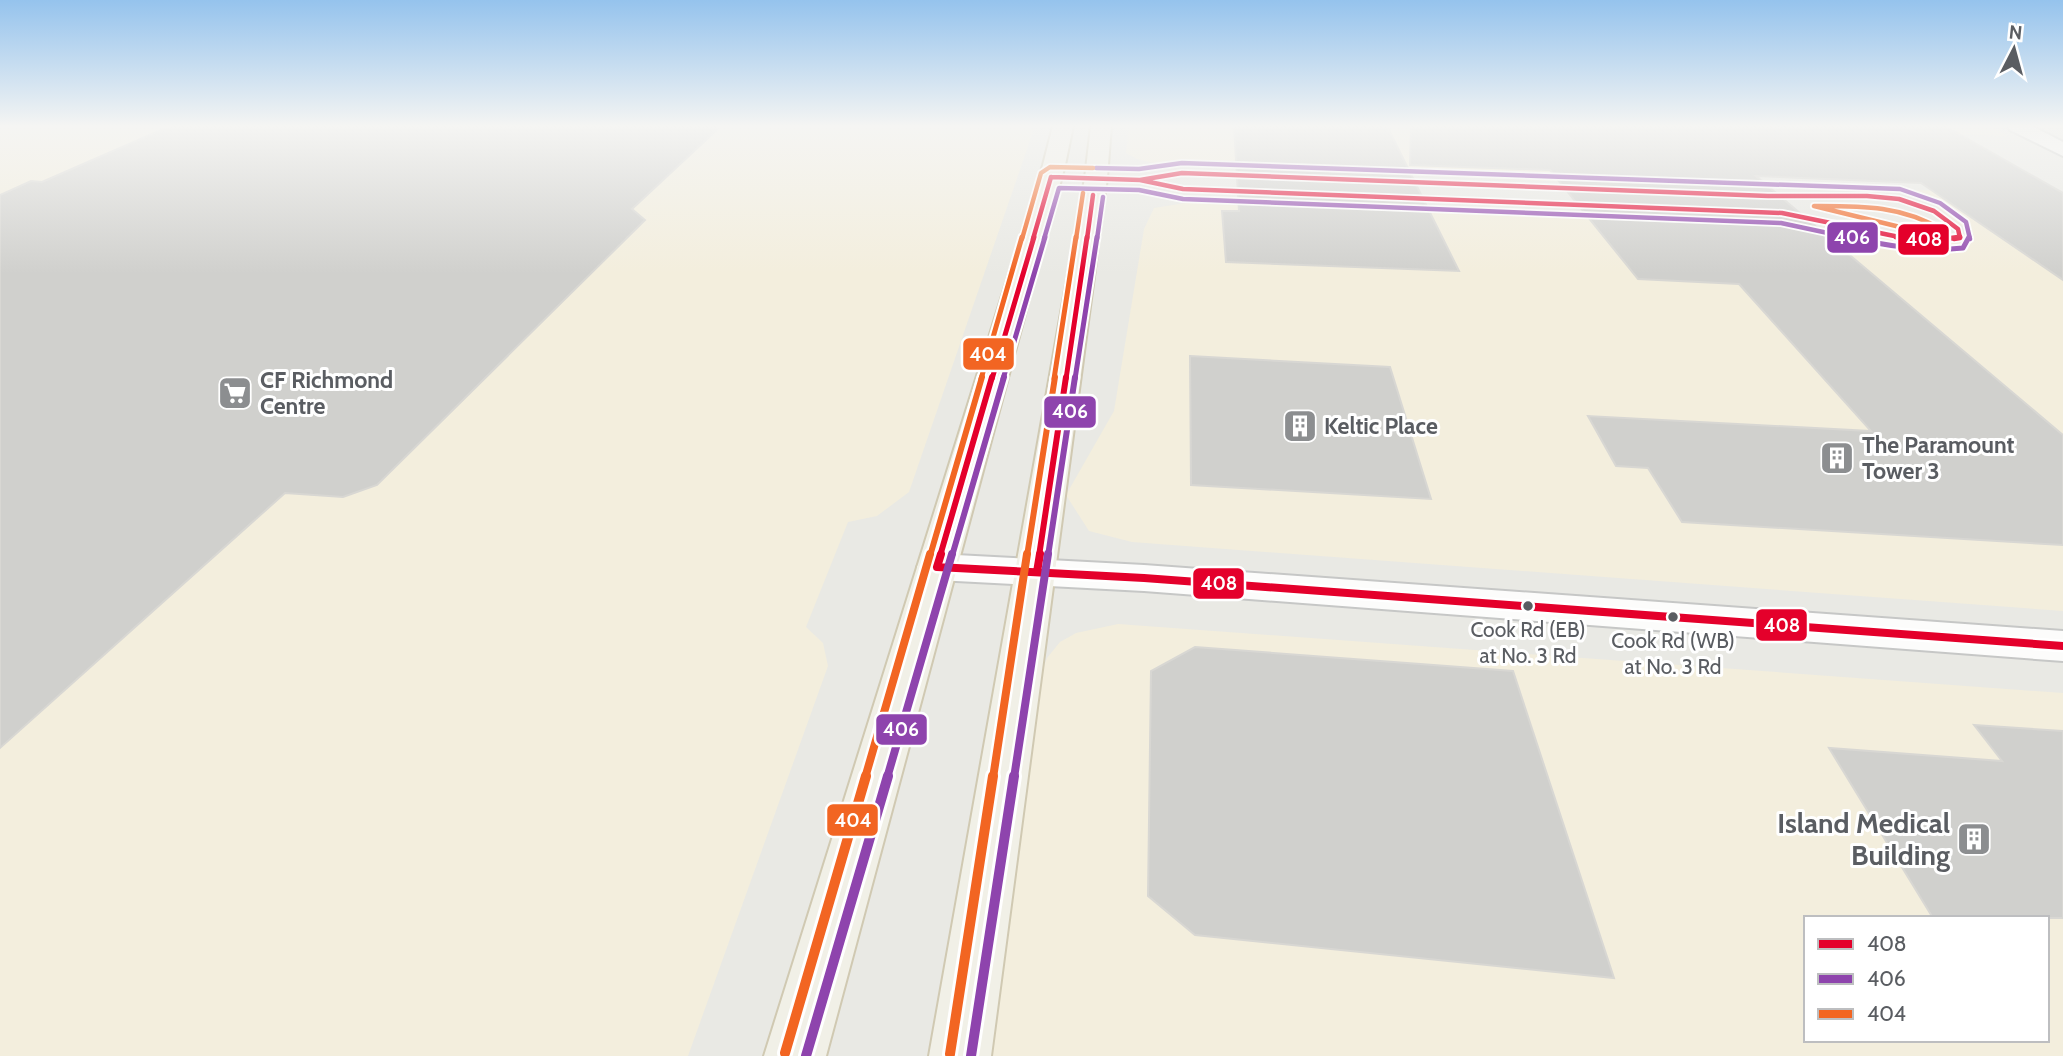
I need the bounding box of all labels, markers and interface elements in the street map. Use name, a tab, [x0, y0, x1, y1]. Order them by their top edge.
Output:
north arrow	[1979, 14, 2049, 84]
text: N	[2008, 20, 2024, 45]
line badge: 406	[1826, 221, 1879, 254]
line badge: 408	[1897, 223, 1950, 256]
text: 406	[1834, 226, 1870, 249]
text: 408	[1906, 228, 1942, 251]
line badge: 404	[962, 337, 1015, 371]
text: 404	[969, 343, 1007, 366]
place label: CF Richmond Centre	[260, 366, 393, 420]
supermarket icon: CF Richmond Centre	[216, 374, 254, 412]
line badge: 406	[1043, 395, 1097, 429]
text: 406	[1052, 400, 1088, 423]
building icon: Keltic Place	[1281, 407, 1319, 445]
place label: Keltic Place	[1324, 412, 1438, 440]
place label: The Paramount Tower 3	[1862, 431, 2014, 485]
building icon: The Paramount Tower 3	[1818, 439, 1856, 477]
line badge: 408	[1192, 567, 1245, 600]
text: 408	[1201, 572, 1237, 595]
marker: Cook Rd (EB) at No. 3 Rd	[1521, 599, 1535, 613]
line badge: 408	[1755, 608, 1808, 642]
marker: Cook Rd (WB) at No. 3 Rd	[1666, 610, 1680, 624]
text: 408	[1764, 614, 1800, 637]
place label: Cook Rd (EB) at No. 3 Rd	[1470, 617, 1586, 668]
place label: Cook Rd (WB) at No. 3 Rd	[1611, 628, 1735, 679]
line badge: 406	[875, 713, 928, 746]
text: 406	[883, 718, 919, 741]
line badge: 404	[826, 803, 879, 837]
place label: Island Medical Building	[1777, 806, 1950, 872]
text: 404	[834, 809, 872, 832]
building icon: Island Medical Building	[1955, 820, 1993, 858]
legend	[1804, 916, 2049, 1042]
text: 408	[1867, 931, 1907, 956]
text: 406	[1867, 966, 1906, 991]
text: 404	[1867, 1001, 1906, 1026]

